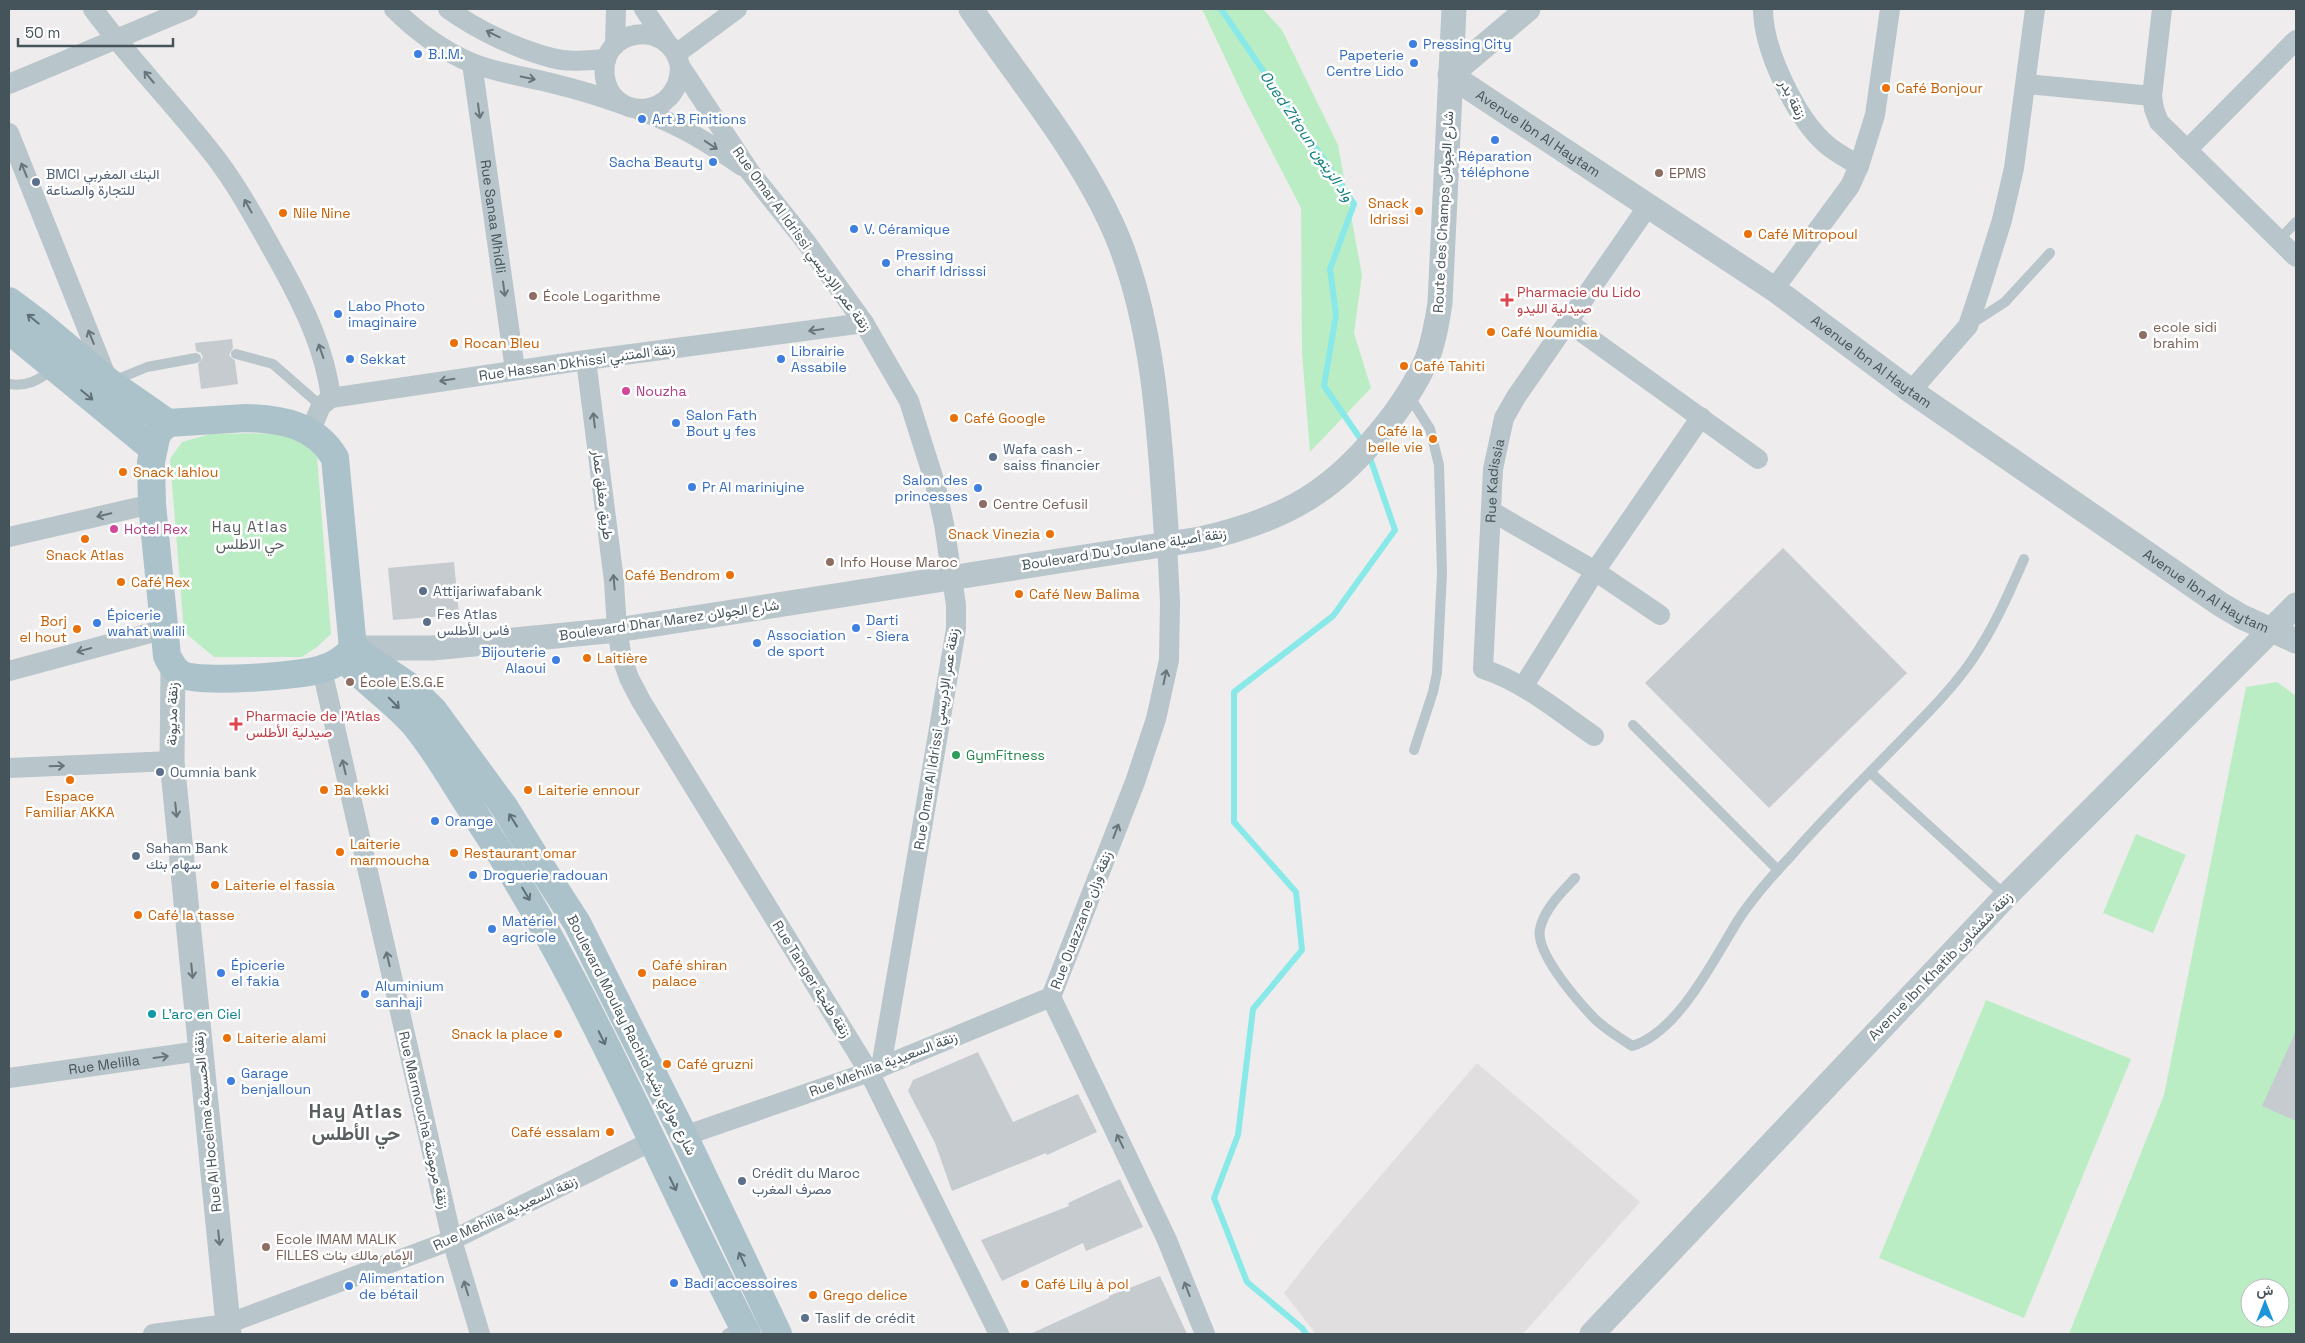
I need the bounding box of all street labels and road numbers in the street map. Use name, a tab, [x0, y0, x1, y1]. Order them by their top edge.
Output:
street label: زنقة بدر	[1775, 75, 1811, 122]
street label: Avenue Ibn Al Haytam	[1473, 86, 1604, 181]
street label: Route des Champs شارع الجولان	[1429, 111, 1459, 314]
street label: Rue Omar Al Idrissi زنقة عمر الإدريسي	[726, 143, 875, 337]
street label: Rue Sanaa Mhidli	[477, 159, 510, 274]
street label: Avenue Ibn Al Haytam	[1808, 311, 1935, 412]
street label: Rue Hassan Dkhissi زنقة المتنبي	[478, 339, 677, 388]
street label: Rue Kadissia	[1481, 437, 1508, 523]
street label: طريق مغلق عمار	[588, 448, 617, 541]
street label: Boulevard Du Joulane زنقة أصيلة	[1020, 524, 1228, 574]
street label: Avenue Ibn Al Haytam	[2140, 545, 2272, 637]
street label: Boulevard Dhar Marez شارع الجولان	[558, 596, 780, 646]
street label: Rue Omar Al Idrissi زنقة عمر الإدريسي	[910, 627, 965, 852]
street label: زنقة مديونة	[162, 682, 182, 746]
street label: Rue Ouazzane زنقة وزان	[1046, 848, 1116, 992]
street label: Avenue Ibn Khatib زنقة شفشاون	[1864, 888, 2016, 1044]
street label: Boulevard Moulay Rachid شارع مولاي رشيد	[561, 912, 701, 1160]
street label: Rue Tanger زنقة طنجة	[769, 917, 856, 1041]
street label: Rue Mehilia زنقة السعيدية	[806, 1027, 960, 1101]
street label: Rue Marmoucha زنقة مرموشة	[395, 1029, 453, 1211]
street label: Rue Al Hoceima زنقة الحسيمة	[189, 1031, 225, 1213]
street label: Rue Melilla	[67, 1051, 141, 1078]
street label: Rue Mehilia زنقة السعيدية	[430, 1172, 580, 1254]

